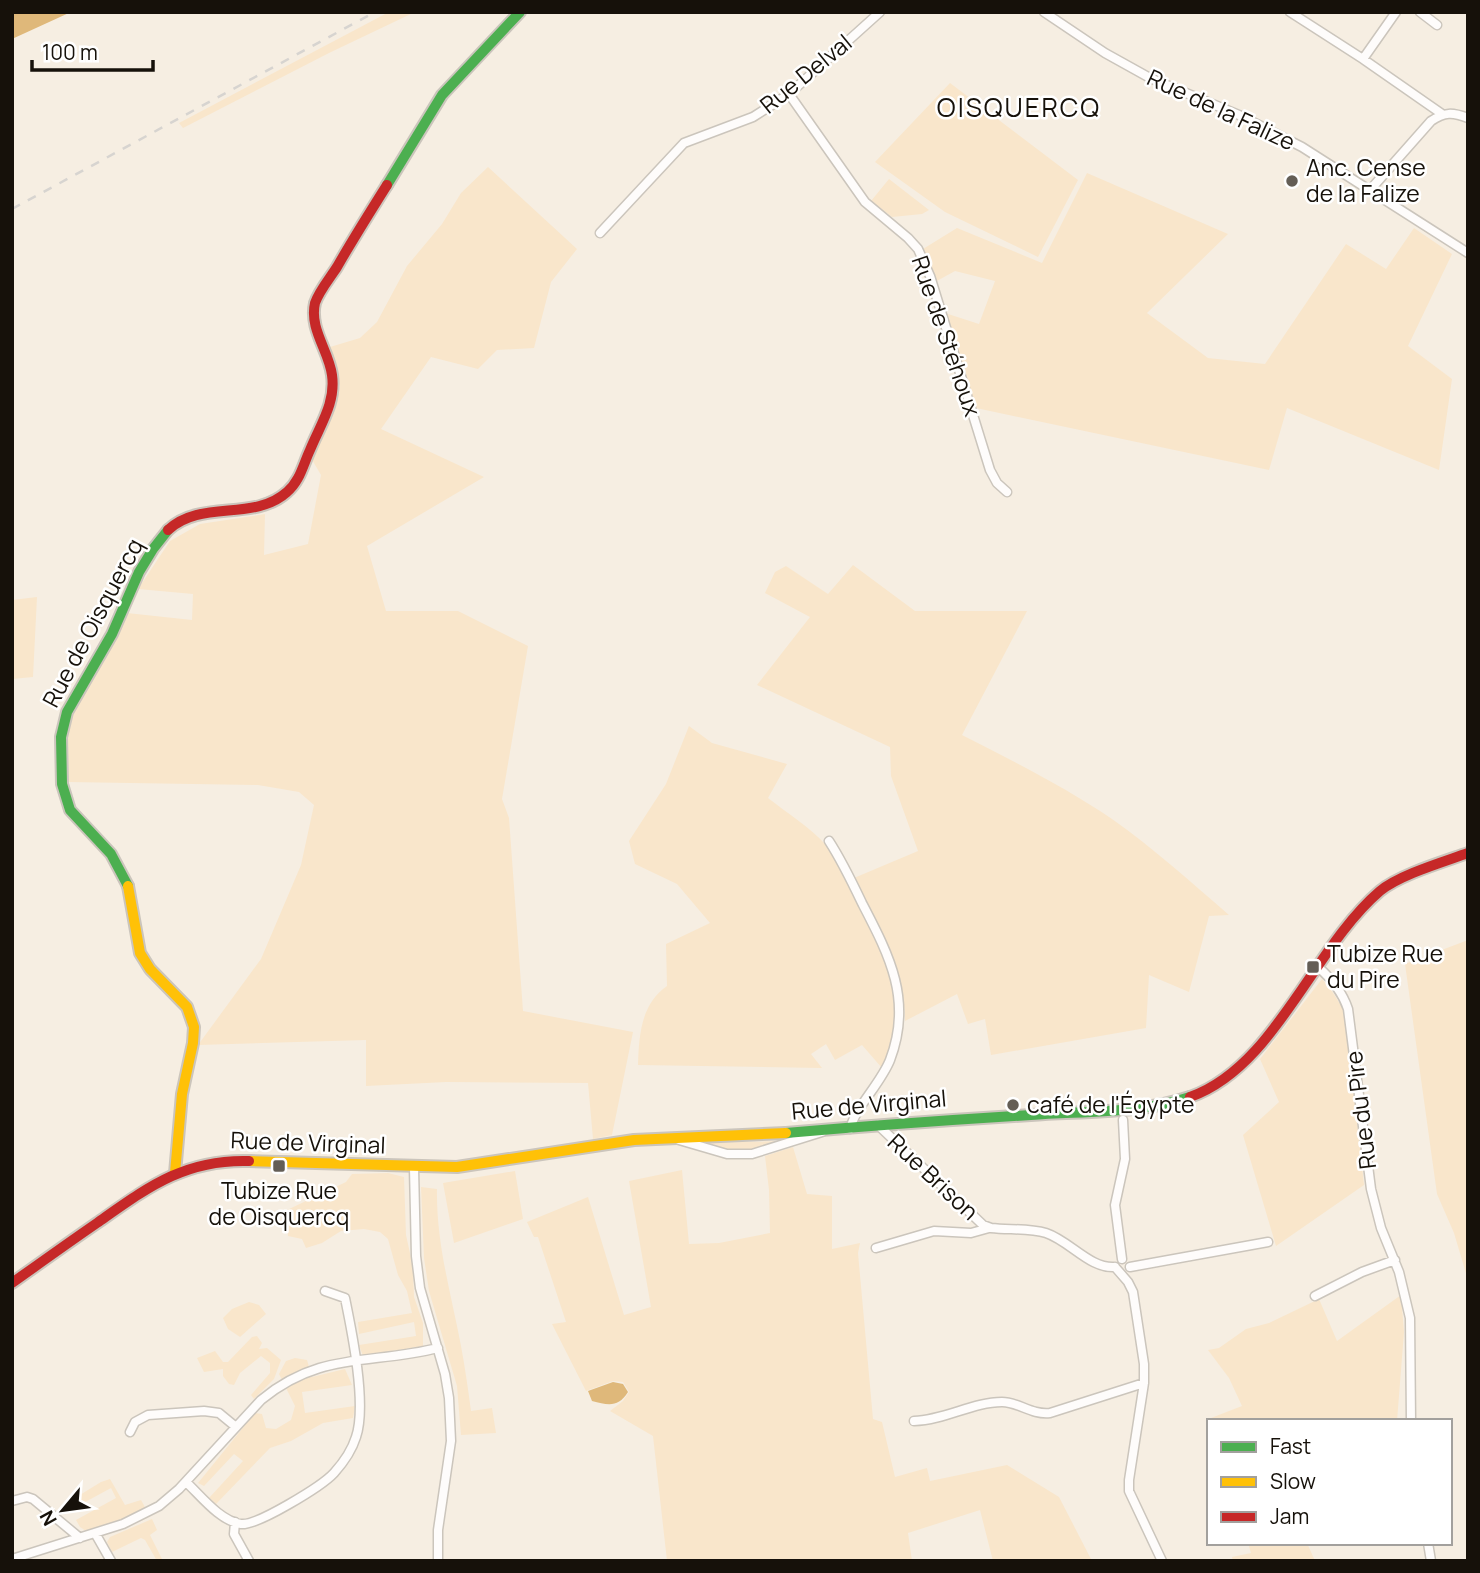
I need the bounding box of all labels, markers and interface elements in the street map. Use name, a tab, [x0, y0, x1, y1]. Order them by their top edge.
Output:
street label: Rue Delval	[753, 26, 858, 120]
scale bar	[32, 28, 152, 72]
text: 100 m	[42, 38, 98, 66]
street label: Rue de la Falize	[1142, 61, 1301, 157]
district label: OISQUERCQ	[937, 89, 1101, 125]
place label: Anc. Cense de la Falize	[1306, 151, 1426, 209]
marker: Anc. Cense de la Falize	[1284, 173, 1300, 189]
street label: Rue de Stéhoux	[905, 251, 989, 420]
street label: Rue de Oisquercq	[34, 532, 150, 713]
place label: Tubize Rue du Pire	[1327, 937, 1443, 995]
marker: Tubize Rue du Pire	[1305, 959, 1321, 975]
street label: Rue du Pire	[1337, 1049, 1383, 1171]
street label: Rue de Virginal	[790, 1081, 948, 1127]
place label: café de l'Égypte	[1027, 1088, 1195, 1120]
marker: café de l'Égypte	[1005, 1097, 1021, 1113]
street label: Rue de Virginal	[230, 1123, 386, 1161]
street label: Rue Brison	[881, 1126, 986, 1227]
marker: Tubize Rue de Oisquercq	[271, 1158, 287, 1174]
place label: Tubize Rue de Oisquercq	[209, 1174, 349, 1232]
legend	[1207, 1419, 1452, 1545]
text: Fast	[1270, 1432, 1311, 1460]
text: Slow	[1270, 1467, 1316, 1495]
north arrow	[28, 1475, 98, 1545]
text: Jam	[1270, 1502, 1309, 1530]
text: N	[33, 1506, 63, 1531]

